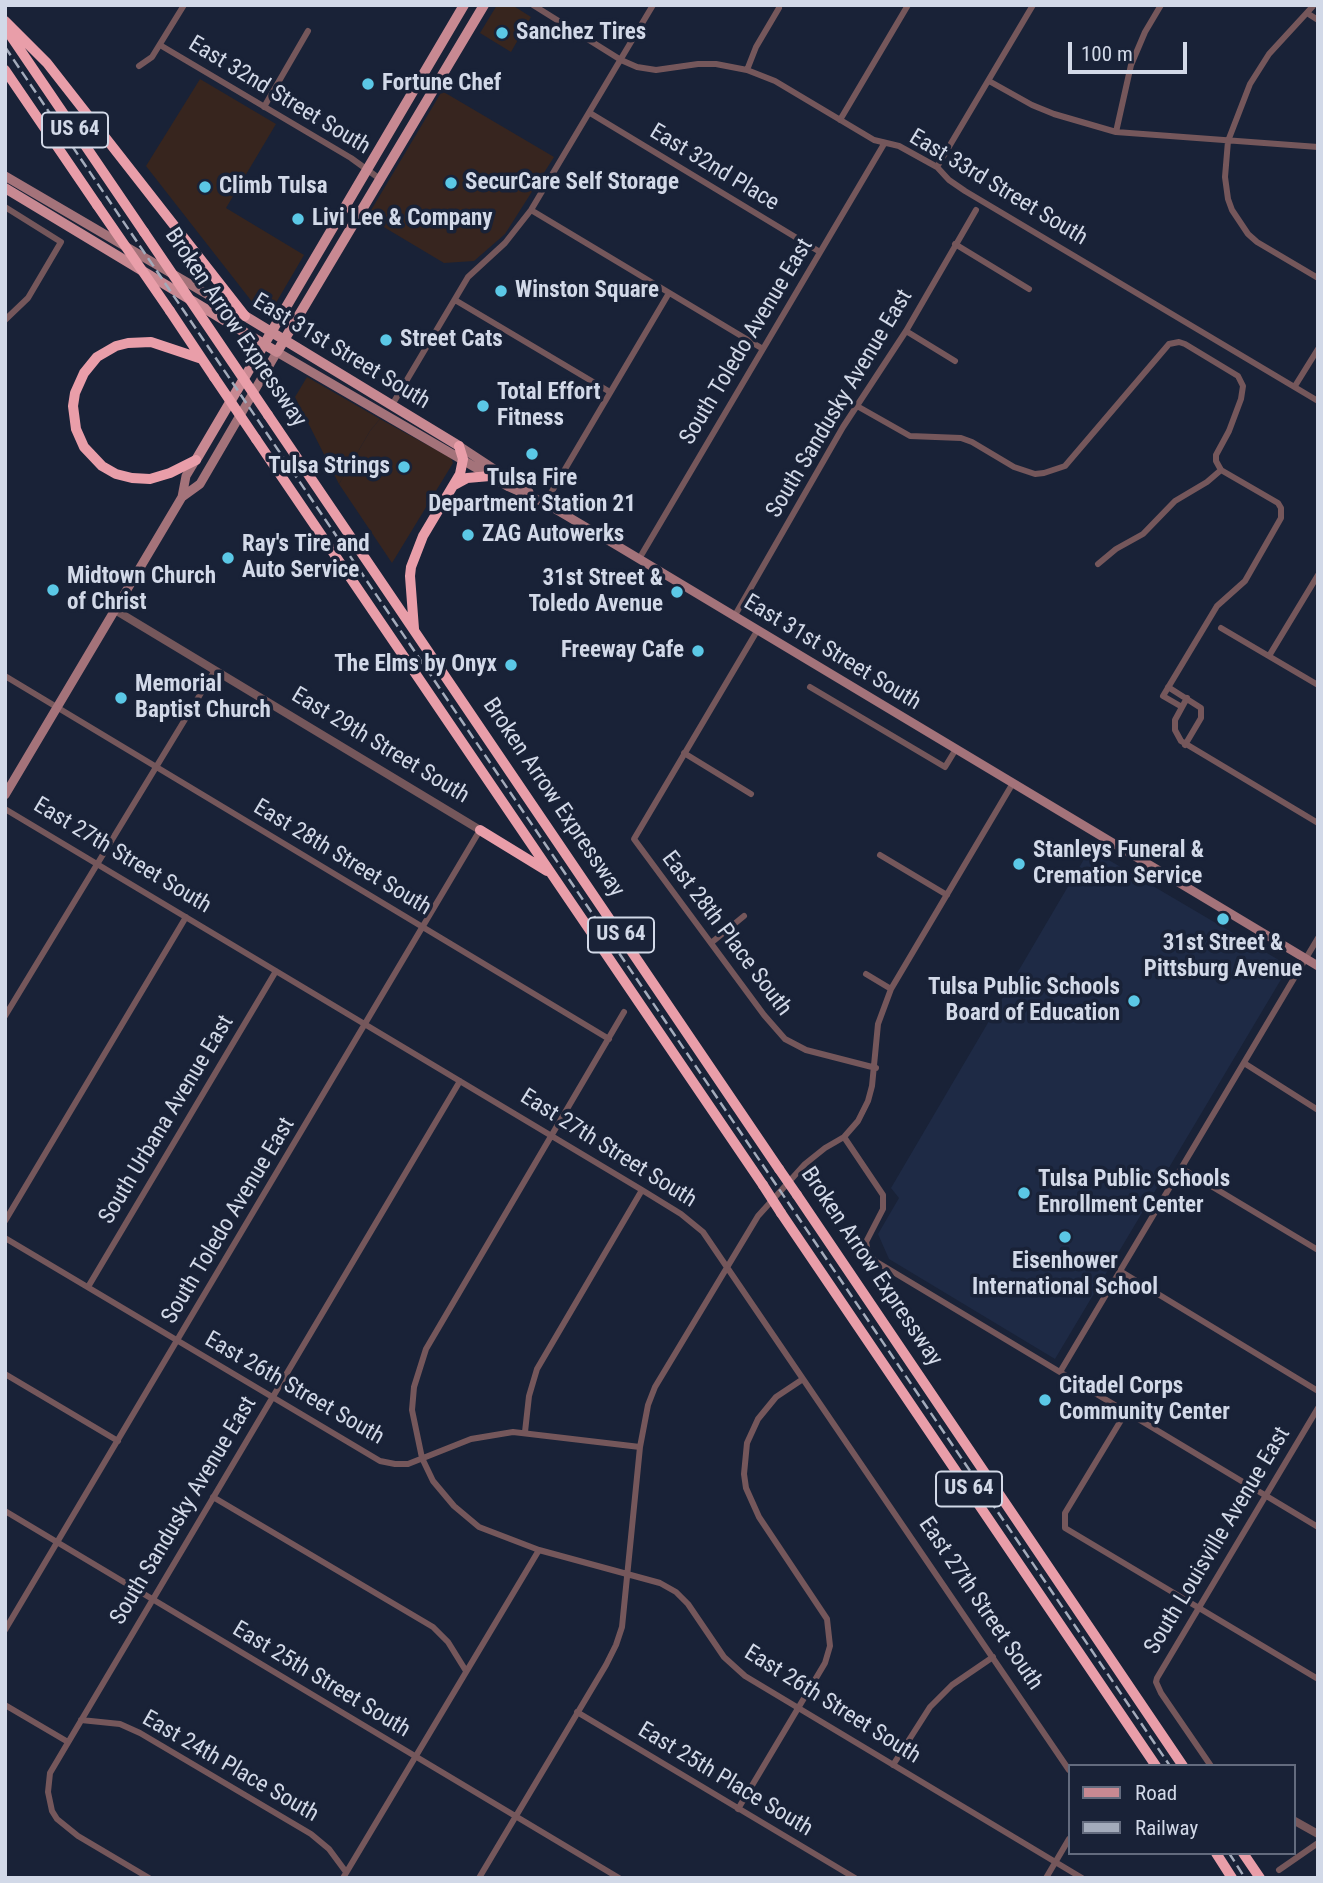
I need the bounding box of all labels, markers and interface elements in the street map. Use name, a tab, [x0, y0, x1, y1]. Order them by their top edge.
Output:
place label: Sanchez Tires	[516, 19, 646, 47]
marker: Sanchez Tires	[494, 25, 510, 41]
scale bar	[1071, 28, 1190, 72]
street label: East 32nd Street South	[183, 31, 375, 161]
text: 100 m	[1081, 42, 1133, 66]
place label: Fortune Chef	[382, 70, 501, 98]
marker: Fortune Chef	[360, 76, 376, 92]
road number: US 64	[42, 113, 108, 148]
street label: East 32nd Place	[644, 119, 784, 217]
street label: East 33rd Street South	[904, 124, 1092, 252]
place label: SecurCare Self Storage	[465, 169, 679, 197]
place label: Climb Tulsa	[219, 173, 328, 201]
marker: SecurCare Self Storage	[443, 175, 459, 191]
marker: Climb Tulsa	[197, 179, 213, 195]
place label: Livi Lee & Company	[312, 205, 493, 233]
marker: Livi Lee & Company	[290, 211, 306, 227]
street label: Broken Arrow Expressway	[158, 223, 312, 433]
street label: South Toledo Avenue East	[674, 234, 820, 450]
place label: Winston Square	[515, 277, 659, 305]
marker: Winston Square	[493, 283, 509, 299]
street label: South Sandusky Avenue East	[761, 285, 919, 523]
street label: East 31st Street South	[247, 288, 435, 416]
place label: Street Cats	[400, 326, 503, 354]
marker: Street Cats	[378, 332, 394, 348]
place label: Total Effort Fitness	[497, 379, 600, 433]
marker: Total Effort Fitness	[475, 398, 491, 414]
marker: Tulsa Fire Department Station 21	[524, 446, 540, 462]
place label: Tulsa Strings	[268, 453, 390, 481]
marker: Tulsa Strings	[396, 459, 412, 475]
place label: Tulsa Fire Department Station 21	[428, 465, 636, 519]
place label: ZAG Autowerks	[482, 521, 624, 549]
marker: ZAG Autowerks	[460, 527, 476, 543]
place label: Ray's Tire and Auto Service	[242, 531, 370, 585]
marker: Ray's Tire and Auto Service	[220, 550, 236, 566]
place label: Midtown Church of Christ	[67, 563, 216, 617]
place label: 31st Street & Toledo Avenue	[528, 565, 663, 619]
marker: Midtown Church of Christ	[45, 582, 61, 598]
marker: 31st Street & Toledo Avenue	[669, 584, 685, 600]
street label: East 31st Street South	[738, 589, 926, 717]
place label: Freeway Cafe	[561, 637, 684, 665]
marker: Freeway Cafe	[690, 643, 706, 659]
place label: The Elms by Onyx	[334, 651, 497, 679]
marker: The Elms by Onyx	[503, 657, 519, 673]
place label: Memorial Baptist Church	[135, 671, 271, 725]
street label: East 29th Street South	[286, 682, 474, 810]
marker: Memorial Baptist Church	[113, 690, 129, 706]
street label: Broken Arrow Expressway	[476, 693, 630, 903]
street label: East 27th Street South	[28, 792, 216, 920]
street label: East 28th Street South	[248, 794, 436, 922]
place label: Stanleys Funeral & Cremation Service	[1033, 837, 1204, 891]
street label: East 28th Place South	[655, 846, 797, 1022]
marker: Stanleys Funeral & Cremation Service	[1011, 856, 1027, 872]
marker: 31st Street & Pittsburg Avenue	[1215, 911, 1231, 927]
road number: US 64	[588, 918, 654, 953]
place label: 31st Street & Pittsburg Avenue	[1144, 930, 1302, 984]
place label: Tulsa Public Schools Board of Education	[928, 974, 1120, 1028]
marker: Tulsa Public Schools Board of Education	[1126, 993, 1142, 1009]
street label: South Urbana Avenue East	[94, 1011, 240, 1229]
street label: East 27th Street South	[515, 1084, 701, 1214]
street label: South Toledo Avenue East	[156, 1113, 302, 1329]
street label: Broken Arrow Expressway	[794, 1162, 948, 1372]
place label: Tulsa Public Schools Enrollment Center	[1038, 1166, 1230, 1220]
marker: Tulsa Public Schools Enrollment Center	[1016, 1185, 1032, 1201]
marker: Eisenhower International School	[1057, 1229, 1073, 1245]
place label: Eisenhower International School	[972, 1248, 1158, 1302]
street label: East 26th Street South	[199, 1326, 389, 1452]
place label: Citadel Corps Community Center	[1059, 1373, 1230, 1427]
street label: South Sandusky Avenue East	[105, 1392, 263, 1630]
marker: Citadel Corps Community Center	[1037, 1392, 1053, 1408]
street label: South Louisville Avenue East	[1139, 1422, 1297, 1660]
road number: US 64	[936, 1472, 1002, 1506]
street label: East 27th Street South	[912, 1512, 1048, 1696]
street label: East 25th Street South	[227, 1616, 415, 1744]
street label: East 26th Street South	[739, 1640, 925, 1770]
street label: East 24th Place South	[137, 1705, 323, 1829]
street label: East 25th Place South	[633, 1717, 817, 1843]
legend	[1068, 1764, 1295, 1855]
text: Road	[1135, 1781, 1177, 1805]
text: Railway	[1135, 1816, 1198, 1840]

